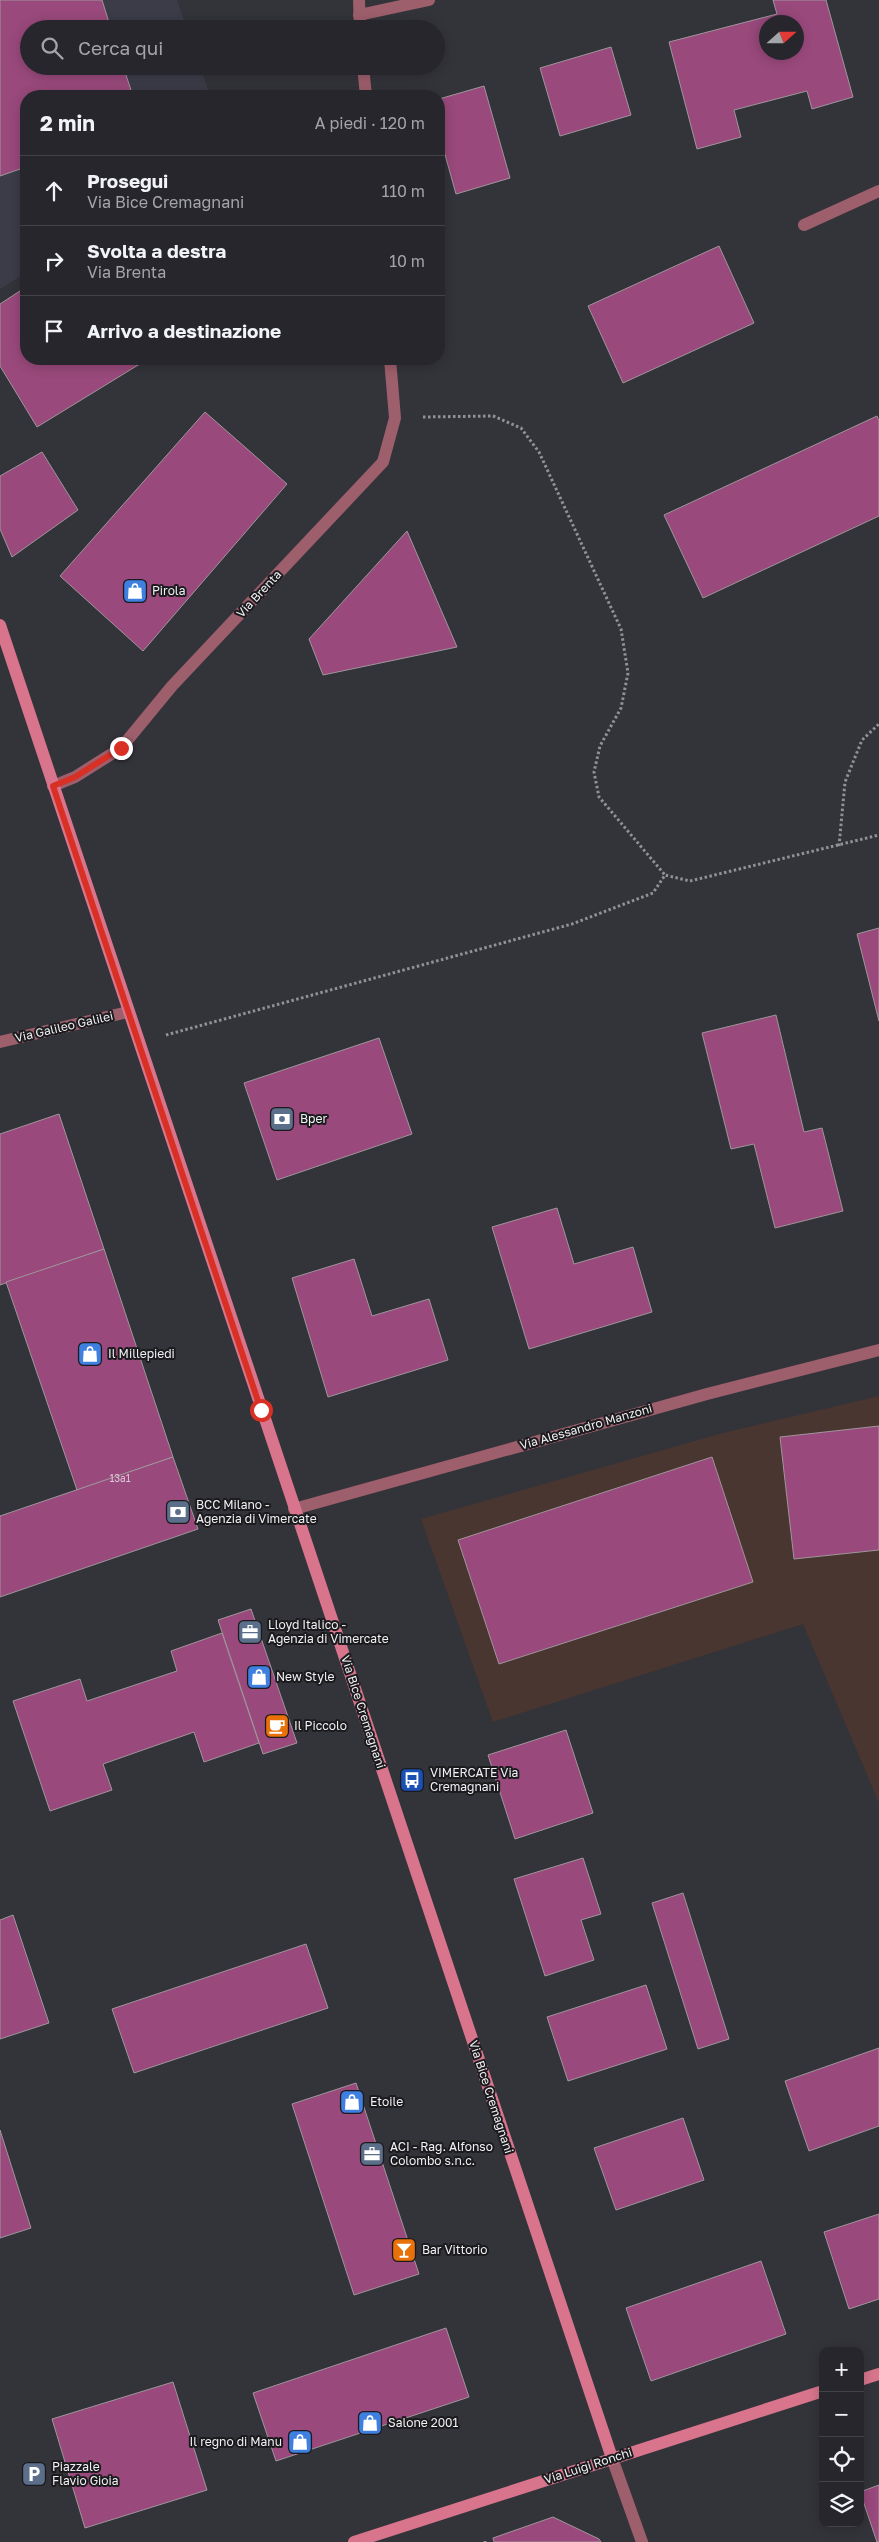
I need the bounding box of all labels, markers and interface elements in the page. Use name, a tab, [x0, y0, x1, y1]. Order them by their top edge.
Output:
north arrow	[759, 15, 804, 60]
search box	[20, 20, 445, 75]
icon: search	[38, 34, 66, 62]
text: Cerca qui	[78, 36, 163, 59]
text: 2 min	[40, 110, 95, 136]
text: A piedi · 120 m	[315, 113, 425, 133]
text: Prosegui	[87, 169, 168, 192]
icon: ahead	[40, 177, 68, 205]
text: 110 m	[381, 181, 425, 201]
text: Via Bice Cremagnani	[87, 192, 244, 212]
text: Svolta a destra	[87, 239, 226, 262]
icon: right	[40, 247, 68, 275]
text: 10 m	[389, 251, 425, 271]
text: Via Brenta	[87, 262, 166, 282]
icon: arrive	[40, 317, 68, 345]
text: Arrivo a destinazione	[87, 319, 281, 342]
street label: Via Brenta	[233, 567, 284, 621]
shop icon: Pirola	[122, 578, 148, 604]
place label: Pirola	[152, 583, 185, 598]
route end	[110, 737, 133, 760]
street label: Via Galileo Galilei	[13, 1008, 114, 1045]
bank icon: Bper	[269, 1106, 295, 1132]
place label: Bper	[300, 1111, 327, 1126]
shop icon: Il Millepiedi	[77, 1341, 103, 1367]
place label: Il Millepiedi	[108, 1346, 175, 1361]
route start	[250, 1399, 273, 1422]
street label: Via Alessandro Manzoni	[518, 1400, 654, 1453]
house number: 13a1	[109, 1472, 131, 1484]
place label: BCC Milano - Agenzia di Vimercate	[196, 1497, 317, 1526]
bank icon: BCC Milano - Agenzia di Vimercate	[165, 1499, 191, 1525]
place label: Lloyd Italico - Agenzia di Vimercate	[268, 1617, 389, 1646]
office icon: Lloyd Italico - Agenzia di Vimercate	[237, 1619, 263, 1645]
street label: Via Bice Cremagnani	[338, 1653, 389, 1770]
shop icon: New Style	[246, 1664, 272, 1690]
place label: New Style	[276, 1669, 335, 1684]
cafe icon: Il Piccolo	[264, 1713, 290, 1739]
place label: Il Piccolo	[294, 1718, 347, 1733]
place label: VIMERCATE Via Cremagnani	[430, 1765, 518, 1794]
bus stop icon: VIMERCATE Via Cremagnani	[399, 1767, 425, 1793]
street label: Via Bice Cremagnani	[466, 2038, 517, 2155]
shop icon: Etoile	[339, 2089, 365, 2115]
place label: Etoile	[370, 2094, 403, 2109]
place label: ACI - Rag. Alfonso Colombo s.n.c.	[390, 2139, 493, 2168]
office icon: ACI - Rag. Alfonso Colombo s.n.c.	[359, 2141, 385, 2167]
bar icon: Bar Vittorio	[391, 2237, 417, 2263]
place label: Bar Vittorio	[422, 2242, 488, 2257]
map controls	[819, 2347, 864, 2527]
button: +	[819, 2347, 864, 2392]
button: −	[819, 2392, 864, 2437]
shop icon: Salone 2001	[357, 2410, 383, 2436]
place label: Salone 2001	[388, 2415, 459, 2430]
shop icon: Il regno di Manu	[287, 2429, 313, 2455]
place label: Il regno di Manu	[190, 2434, 282, 2449]
button: locate	[819, 2437, 864, 2482]
street label: Via Luigi Ronchi	[542, 2444, 634, 2487]
place label: Piazzale Flavio Gioia	[52, 2459, 119, 2488]
parking icon: Piazzale Flavio Gioia	[21, 2461, 47, 2487]
button: layers	[819, 2482, 864, 2527]

